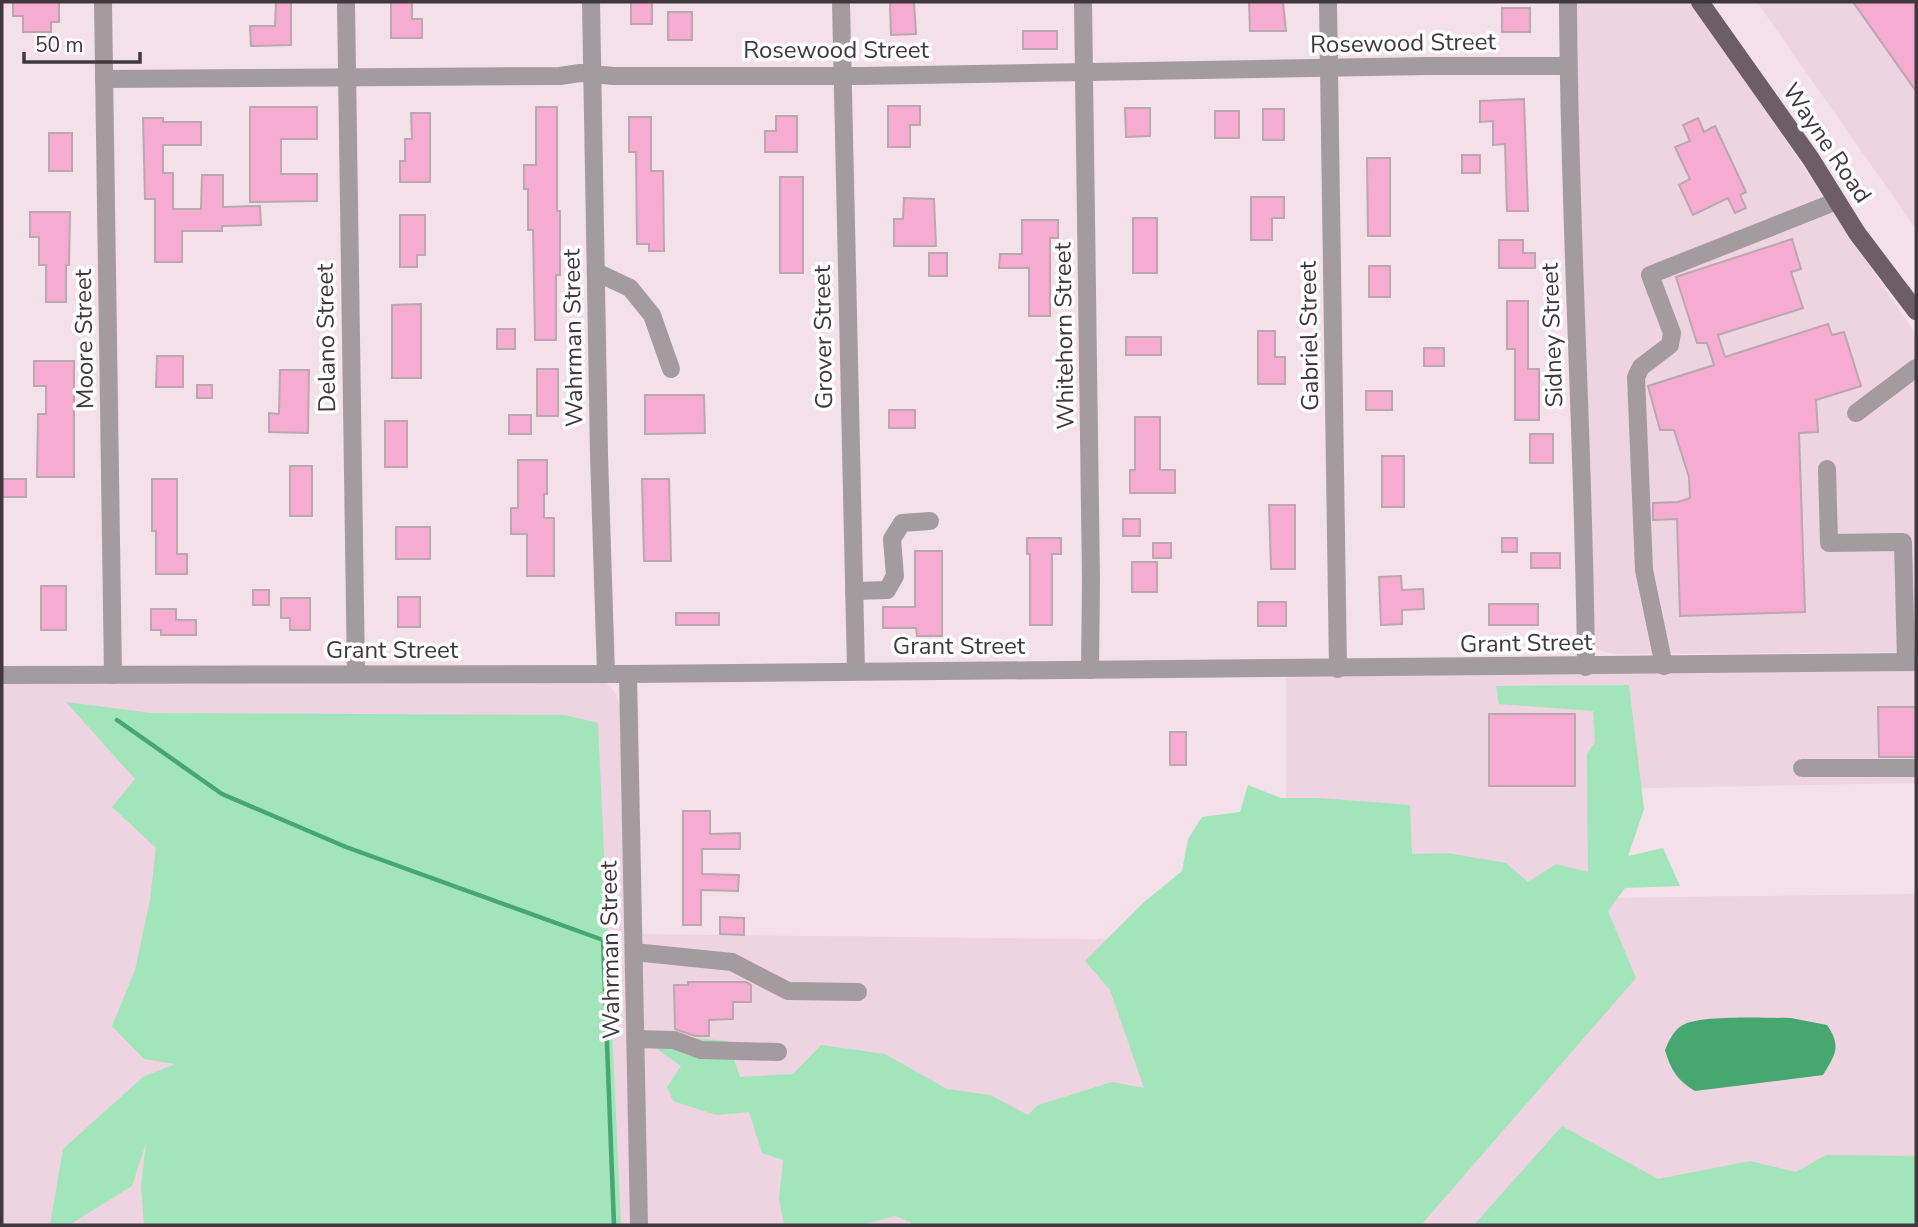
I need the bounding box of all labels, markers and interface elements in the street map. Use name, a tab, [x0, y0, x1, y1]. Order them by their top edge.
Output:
scale bar	[24, 21, 140, 65]
street label: Rosewood Street	[1310, 25, 1497, 61]
text: 50 m	[35, 31, 84, 59]
street label: Rosewood Street	[743, 34, 929, 66]
street label: Wayne Road	[1775, 77, 1879, 209]
street label: Whitehorn Street	[1046, 241, 1082, 430]
street label: Wahrman Street	[555, 248, 591, 428]
street label: Gabriel Street	[1292, 260, 1326, 411]
street label: Sidney Street	[1533, 262, 1571, 408]
street label: Delano Street	[309, 263, 343, 413]
street label: Grover Street	[806, 264, 840, 409]
street label: Moore Street	[67, 268, 101, 409]
street label: Grant Street	[1460, 626, 1593, 660]
street label: Grant Street	[893, 630, 1026, 662]
street label: Grant Street	[326, 634, 459, 666]
street label: Wahrman Street	[592, 860, 628, 1040]

